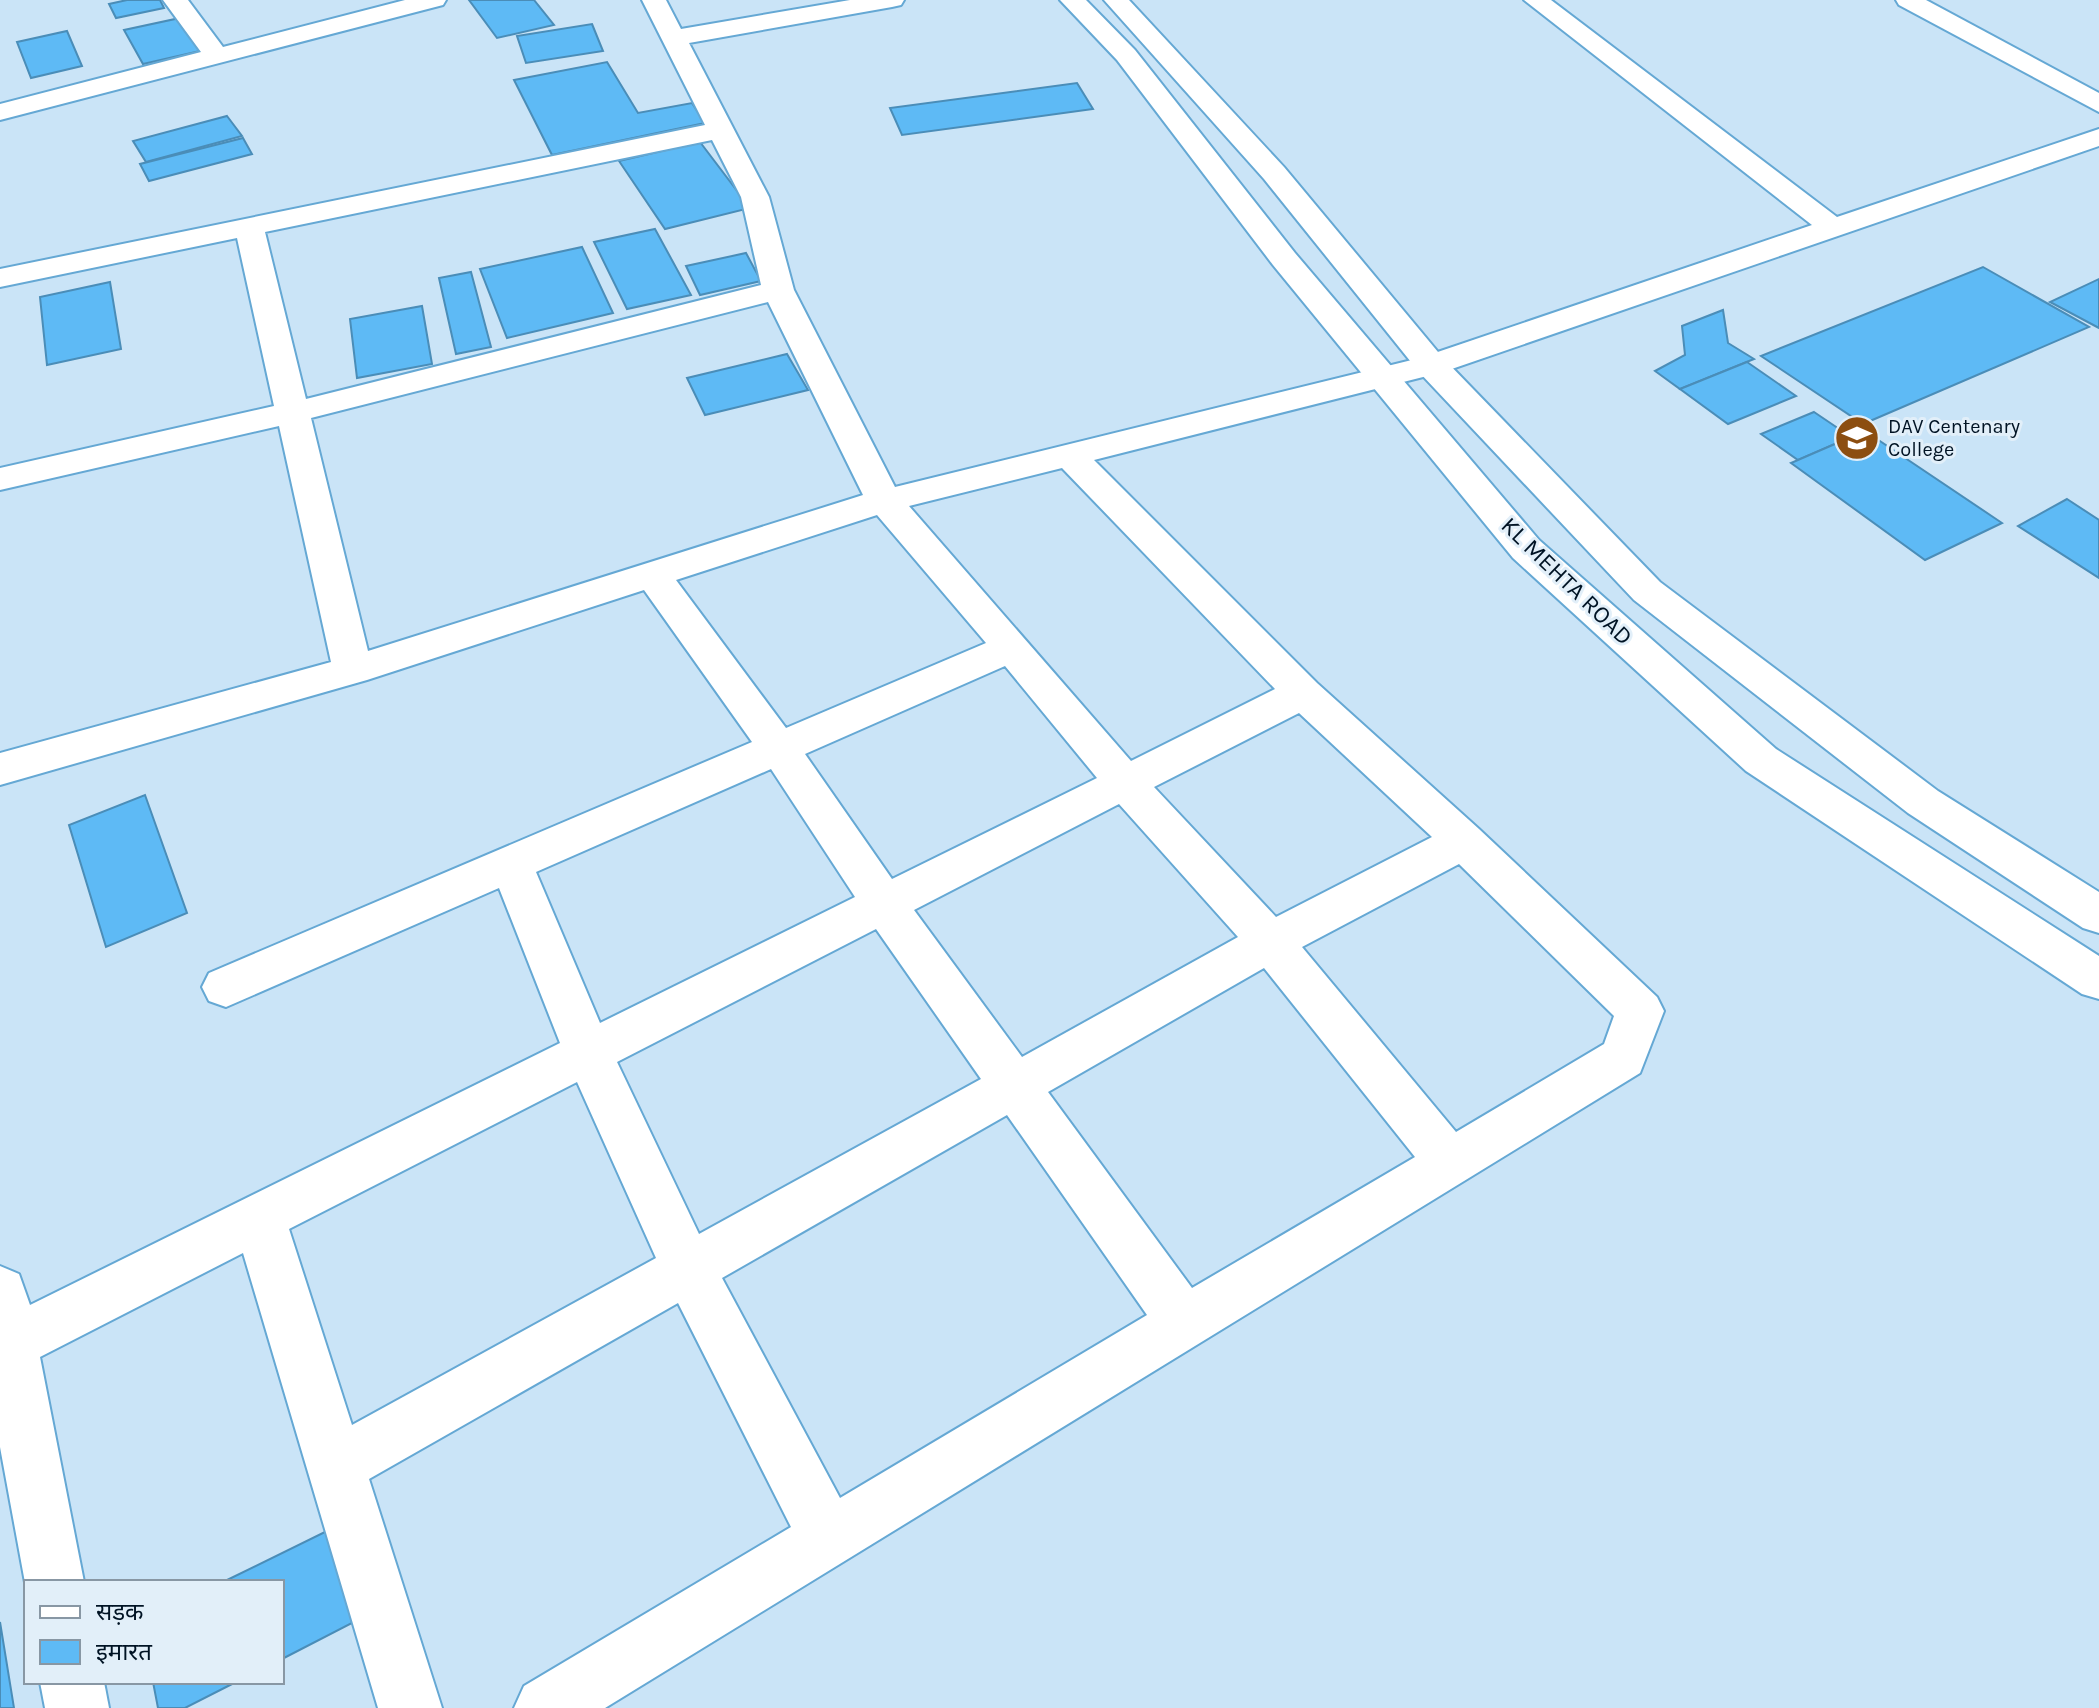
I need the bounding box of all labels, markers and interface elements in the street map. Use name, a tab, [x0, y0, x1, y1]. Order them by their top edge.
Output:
school or university icon: DAV Centenary College	[1833, 414, 1881, 462]
place label: DAV Centenary College	[1888, 415, 2020, 461]
street label: KL MEHTA ROAD	[1496, 511, 1638, 651]
legend	[24, 1580, 284, 1684]
text: सड़क	[96, 1598, 144, 1626]
text: इमारत	[96, 1638, 153, 1666]

